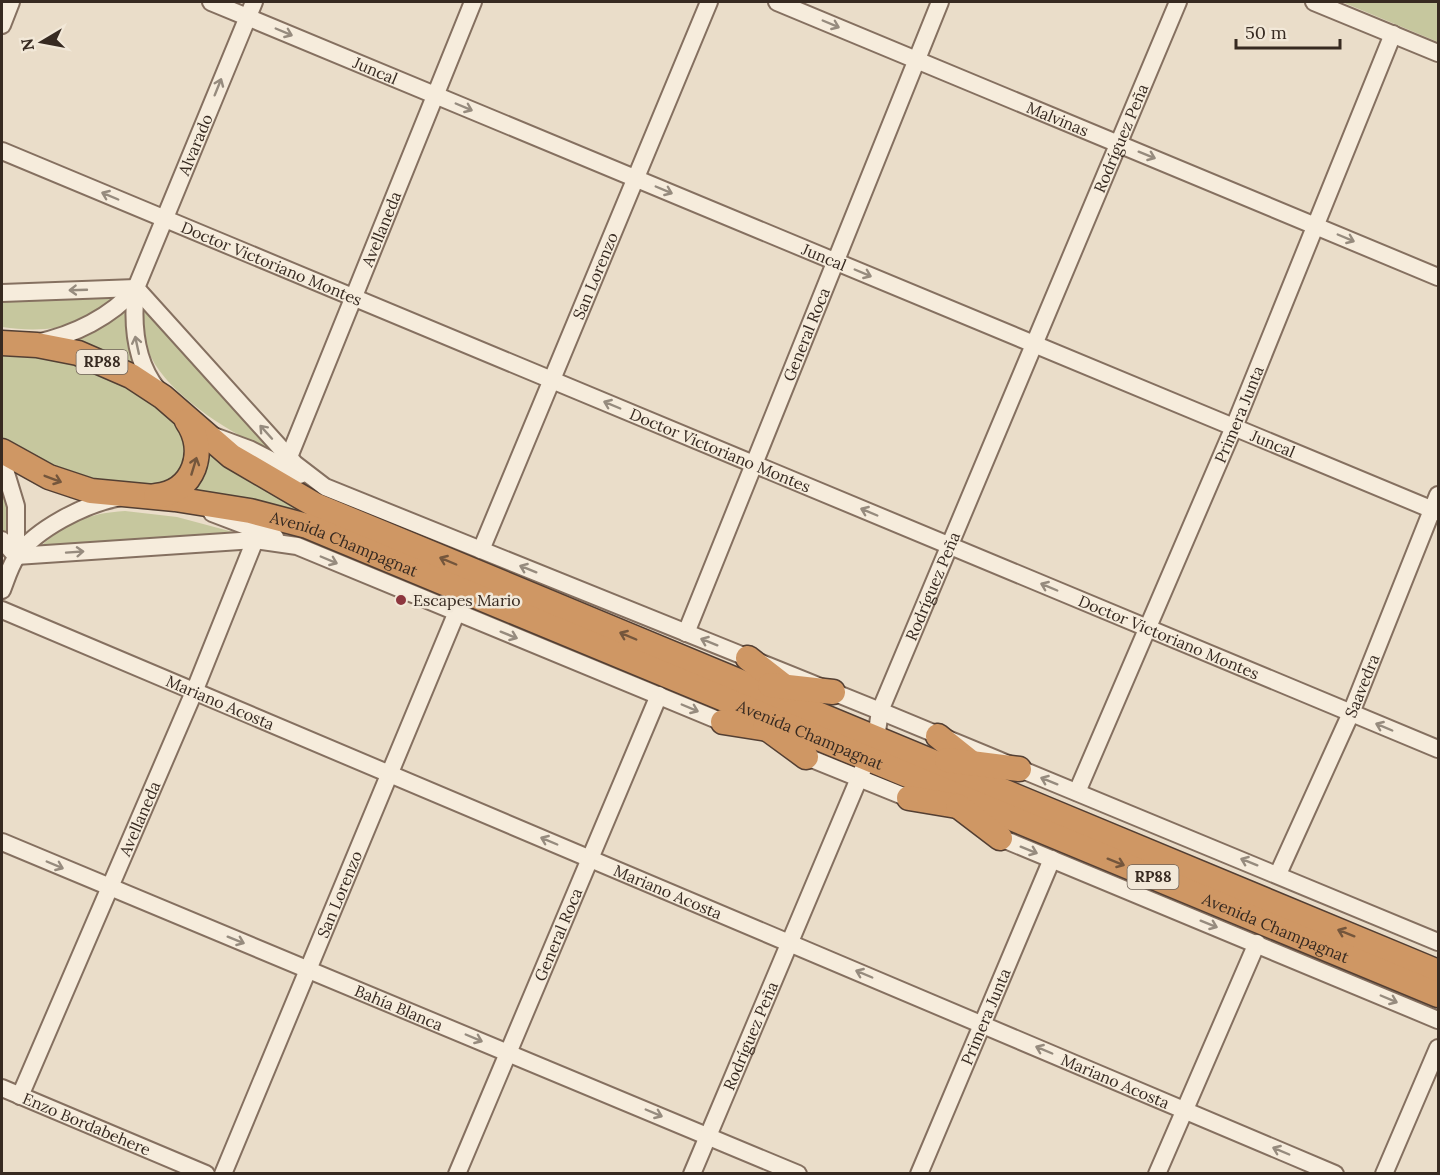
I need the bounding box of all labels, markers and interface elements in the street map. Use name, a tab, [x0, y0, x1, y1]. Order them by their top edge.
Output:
north arrow	[12, 12, 72, 72]
scale bar	[1236, 12, 1340, 50]
one-way arrow	[821, 19, 839, 30]
text: 50 m	[1245, 21, 1287, 44]
one-way arrow	[275, 27, 293, 38]
text: N	[16, 37, 38, 52]
street label: Juncal	[349, 52, 401, 88]
one-way arrow	[213, 79, 224, 97]
street label: Rodríguez Peña	[1089, 81, 1153, 195]
street label: Malvinas	[1024, 97, 1092, 141]
one-way arrow	[455, 102, 473, 113]
street label: Alvarado	[173, 111, 217, 179]
one-way arrow	[1137, 150, 1155, 161]
one-way arrow	[654, 185, 672, 196]
street label: Avellaneda	[357, 188, 405, 270]
one-way arrow	[101, 190, 120, 201]
street label: Doctor Victoriano Montes	[178, 217, 365, 310]
street label: San Lorenzo	[568, 229, 622, 322]
one-way arrow	[1336, 233, 1355, 244]
street label: Juncal	[798, 238, 849, 275]
one-way arrow	[853, 268, 872, 279]
one-way arrow	[68, 284, 88, 296]
street label: General Roca	[778, 285, 834, 384]
one-way arrow	[131, 336, 143, 355]
road number: RP88	[76, 350, 128, 374]
street label: Primera Junta	[1210, 363, 1268, 466]
one-way arrow	[603, 399, 621, 410]
street label: Doctor Victoriano Montes	[627, 404, 814, 497]
one-way arrow	[259, 425, 273, 440]
street label: Juncal	[1247, 425, 1298, 462]
one-way arrow	[189, 457, 200, 476]
one-way arrow	[43, 474, 62, 485]
street label: Avenida Champagnat	[267, 506, 422, 581]
one-way arrow	[861, 506, 879, 517]
street label: Rodríguez Peña	[901, 529, 964, 643]
one-way arrow	[64, 547, 84, 558]
one-way arrow	[319, 555, 338, 566]
one-way arrow	[439, 555, 458, 566]
one-way arrow	[520, 563, 538, 574]
one-way arrow	[1041, 581, 1059, 592]
place label: Escapes Mario	[413, 590, 521, 610]
street label: Doctor Victoriano Montes	[1075, 590, 1262, 683]
marker: Escapes Mario	[394, 593, 408, 607]
one-way arrow	[499, 630, 518, 641]
one-way arrow	[620, 630, 638, 641]
one-way arrow	[700, 636, 719, 647]
street label: Saavedra	[1340, 651, 1383, 721]
street label: Mariano Acosta	[163, 671, 277, 734]
street label: Avenida Champagnat	[733, 695, 887, 774]
one-way arrow	[680, 703, 699, 714]
one-way arrow	[1376, 721, 1394, 732]
one-way arrow	[1040, 775, 1059, 786]
street label: Avellaneda	[114, 778, 164, 860]
one-way arrow	[540, 835, 559, 846]
one-way arrow	[1019, 845, 1038, 856]
street label: San Lorenzo	[312, 848, 366, 941]
one-way arrow	[1240, 856, 1259, 867]
one-way arrow	[1106, 857, 1124, 868]
one-way arrow	[46, 860, 64, 871]
street label: Mariano Acosta	[611, 860, 725, 923]
road number: RP88	[1128, 865, 1178, 889]
street label: General Roca	[530, 885, 586, 984]
street label: Avenida Champagnat	[1199, 888, 1353, 967]
one-way arrow	[1200, 919, 1218, 930]
one-way arrow	[1337, 927, 1355, 938]
one-way arrow	[226, 935, 244, 946]
street label: Primera Junta	[956, 965, 1015, 1068]
one-way arrow	[855, 968, 874, 979]
street label: Rodríguez Peña	[719, 978, 782, 1093]
street label: Bahía Blanca	[352, 980, 446, 1035]
one-way arrow	[1380, 994, 1398, 1005]
one-way arrow	[464, 1033, 483, 1044]
one-way arrow	[1035, 1044, 1053, 1055]
street label: Mariano Acosta	[1058, 1049, 1173, 1113]
street label: Enzo Bordabehere	[20, 1088, 154, 1160]
one-way arrow	[644, 1108, 663, 1119]
one-way arrow	[1273, 1145, 1291, 1156]

